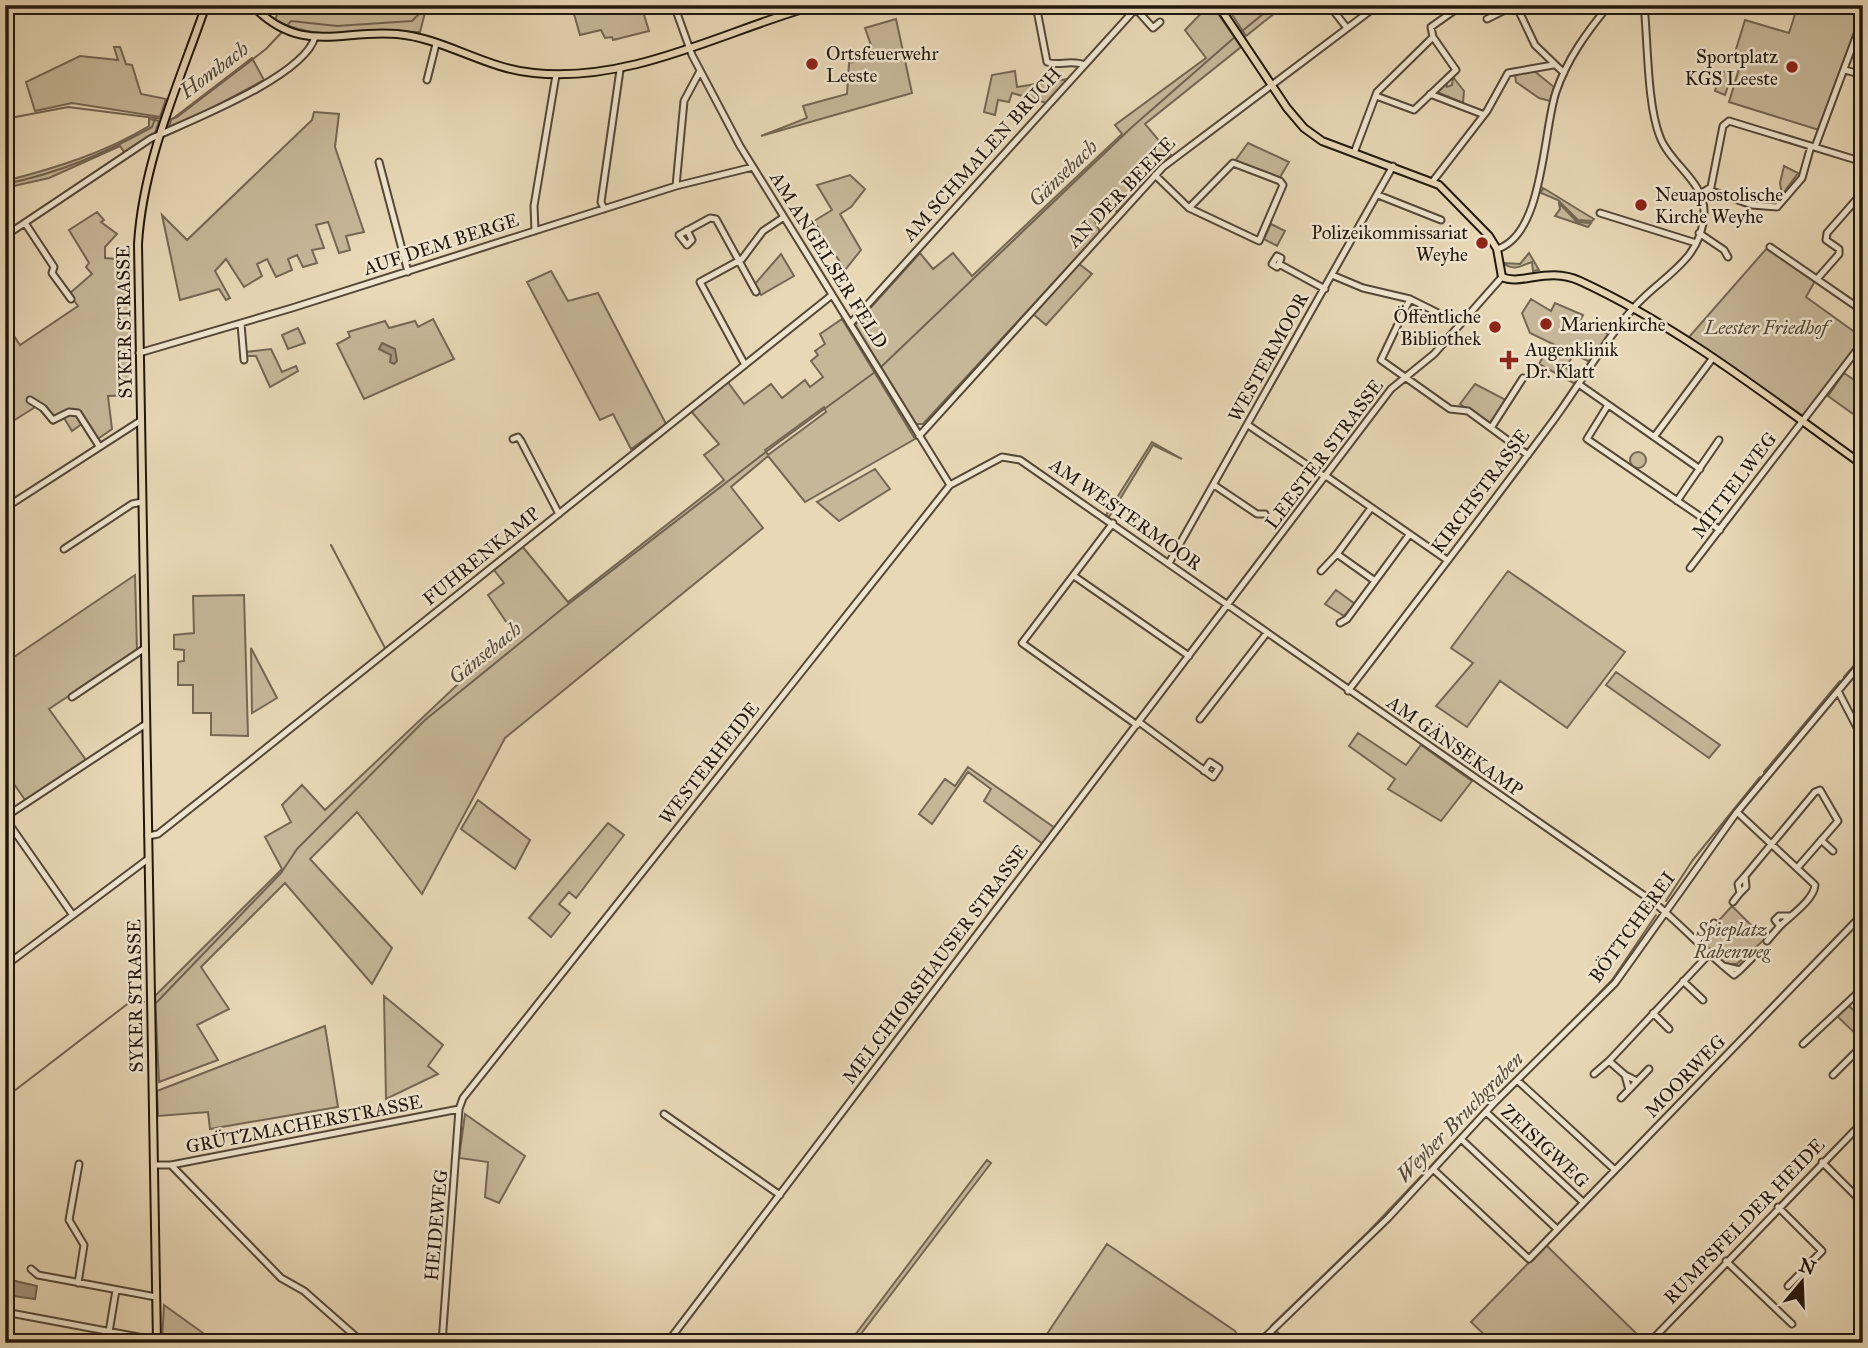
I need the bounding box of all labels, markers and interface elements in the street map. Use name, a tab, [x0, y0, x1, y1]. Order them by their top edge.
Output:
water label: Hombach	[173, 36, 254, 105]
place label: Ortsfeuerwehr Leeste	[826, 42, 939, 87]
place label: Sportplatz KGS Leeste	[1685, 45, 1778, 90]
marker: Ortsfeuerwehr Leeste	[804, 56, 820, 72]
marker: Sportplatz KGS Leeste	[1784, 59, 1800, 75]
street label: AM SCHMALEN BRUCH	[897, 62, 1066, 247]
street label: AN DER BEEKE	[1061, 131, 1180, 253]
water label: Gänsebach	[1023, 134, 1103, 212]
street label: AM ANGELSER FELD	[765, 167, 893, 353]
place label: Neuapostolische Kirche Weyhe	[1655, 183, 1783, 228]
marker: Neuapostolische Kirche Weyhe	[1633, 197, 1649, 213]
street label: AUF DEM BERGE	[359, 208, 522, 280]
place label: Polizeikommissariat Weyhe	[1311, 221, 1468, 266]
marker: Polizeikommissariat Weyhe	[1474, 235, 1490, 251]
street label: SYKER STRASSE	[111, 245, 137, 399]
street label: WESTERMOOR	[1223, 288, 1313, 426]
place label: Öffentliche Bibliothek	[1394, 305, 1481, 350]
place label: Marienkirche	[1560, 313, 1666, 336]
marker: Marienkirche	[1538, 316, 1554, 332]
park label: Leester Friedhof	[1703, 316, 1832, 339]
marker: Öffentliche Bibliothek	[1487, 319, 1503, 335]
place label: Augenklinik Dr. Klatt	[1524, 338, 1618, 383]
marker: Augenklinik Dr. Klatt	[1499, 350, 1519, 370]
street label: LEESTER STRASSE	[1260, 374, 1388, 534]
street label: KIRCHSTRASSE	[1426, 424, 1534, 558]
street label: MITTELWEG	[1687, 427, 1781, 543]
street label: AM WESTERMOOR	[1045, 452, 1207, 576]
street label: FUHRENKAMP	[418, 502, 544, 610]
water label: Gänsebach	[443, 616, 527, 690]
street label: AM GÄNSEKAMP	[1382, 690, 1527, 801]
street label: WESTERHEIDE	[654, 697, 764, 829]
street label: MELCHIORSHAUSER STRASSE	[837, 839, 1033, 1088]
street label: BÖTTCHEREI	[1584, 867, 1680, 987]
park label: Spieplatz Rabenweg	[1693, 918, 1772, 963]
street label: SYKER STRASSE	[122, 919, 148, 1073]
street label: MOORWEG	[1640, 1030, 1730, 1122]
water label: Weyher Bruchgraben	[1391, 1046, 1529, 1188]
street label: GRÜTZMACHERSTRASSE	[184, 1090, 425, 1158]
street label: ZEISIGWEG	[1496, 1099, 1594, 1193]
street label: RUMPSFELDER HEIDE	[1659, 1133, 1829, 1309]
street label: HEIDEWEG	[420, 1168, 452, 1282]
north arrow	[1766, 1246, 1836, 1316]
text: N	[1796, 1253, 1819, 1280]

